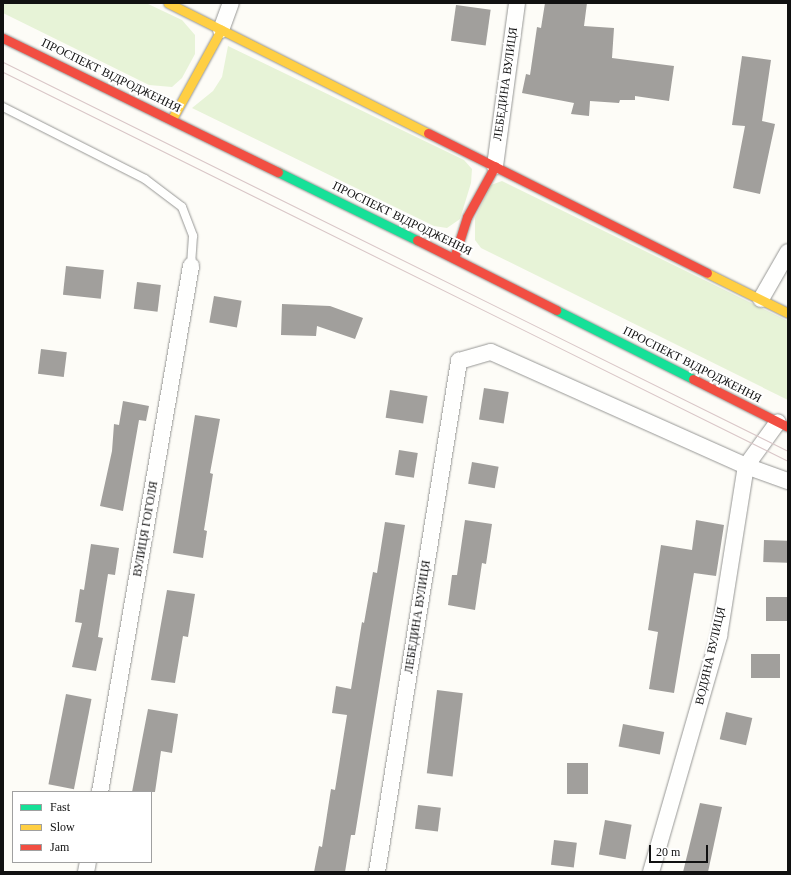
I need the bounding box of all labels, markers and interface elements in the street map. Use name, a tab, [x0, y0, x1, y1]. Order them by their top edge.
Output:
street label: ЛЕБЕДИНА ВУЛИЦЯ	[491, 26, 521, 142]
street label: ПРОСПЕКТ ВІДРОДЖЕННЯ	[39, 36, 183, 116]
street label: ПРОСПЕКТ ВІДРОДЖЕННЯ	[330, 179, 474, 259]
street label: ПРОСПЕКТ ВІДРОДЖЕННЯ	[620, 324, 764, 406]
street label: ВУЛИЦЯ ГОГОЛЯ	[131, 480, 161, 578]
street label: ЛЕБЕДИНА ВУЛИЦЯ	[402, 559, 434, 675]
street label: ВОДЯНА ВУЛИЦЯ	[693, 606, 729, 706]
legend	[12, 791, 152, 863]
text: Fast	[50, 800, 70, 814]
text: Slow	[50, 820, 75, 834]
scale bar	[651, 837, 710, 863]
text: Jam	[50, 840, 69, 854]
text: 20 m	[656, 845, 680, 859]

